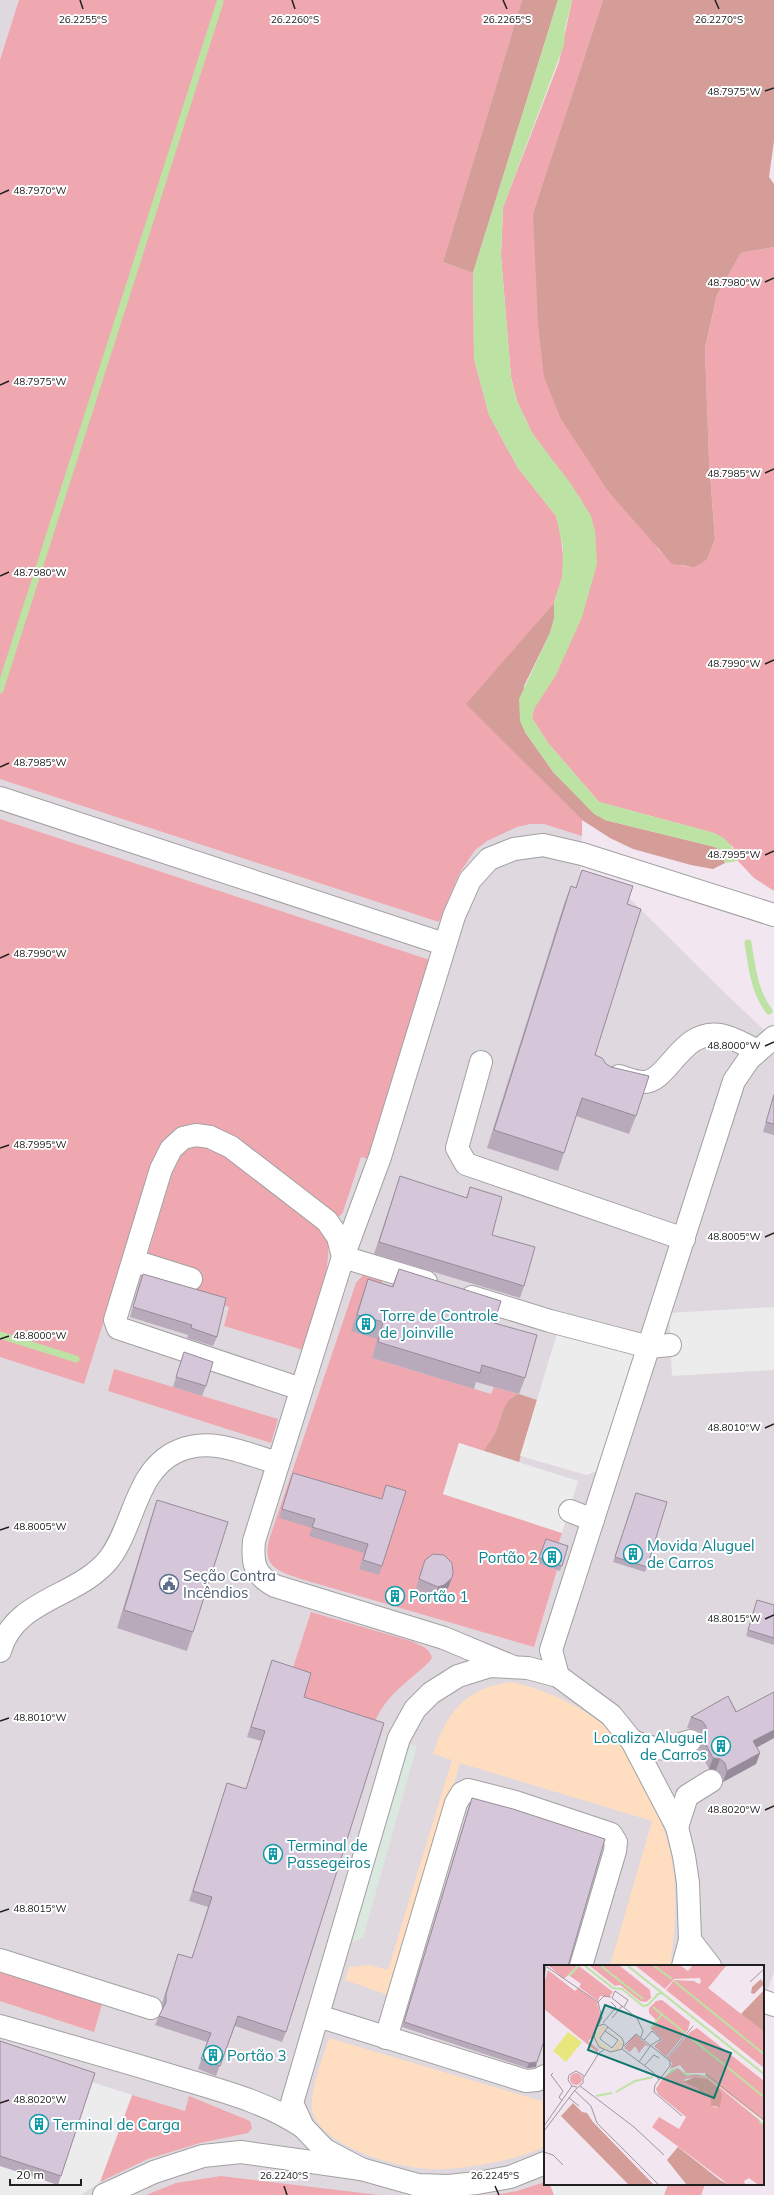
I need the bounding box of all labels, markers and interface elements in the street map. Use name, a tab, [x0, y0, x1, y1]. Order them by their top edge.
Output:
text: 26.2255°S	[59, 13, 107, 26]
text: 26.2260°S	[271, 13, 319, 26]
text: 26.2265°S	[483, 13, 531, 26]
text: 26.2270°S	[695, 13, 743, 26]
text: 48.7975°W	[707, 85, 761, 98]
text: 48.7970°W	[13, 184, 67, 197]
text: 48.7980°W	[707, 276, 761, 289]
text: 48.7975°W	[13, 375, 67, 388]
text: 48.7985°W	[707, 467, 761, 480]
text: 48.7980°W	[13, 566, 67, 579]
text: 48.7990°W	[707, 657, 761, 670]
text: 48.7985°W	[13, 756, 67, 769]
text: 48.7995°W	[707, 848, 761, 861]
text: 48.7990°W	[13, 947, 67, 960]
text: 48.8000°W	[707, 1039, 761, 1052]
text: 48.7995°W	[13, 1138, 67, 1151]
text: 48.8005°W	[707, 1230, 761, 1243]
place label: Torre de Controle de Joinville	[380, 1306, 498, 1342]
building icon: Torre de Controle de Joinville	[355, 1313, 377, 1335]
text: 48.8000°W	[13, 1329, 67, 1342]
text: 48.8010°W	[707, 1421, 761, 1434]
text: 48.8005°W	[13, 1520, 67, 1533]
place label: Movida Aluguel de Carros	[647, 1536, 754, 1572]
building icon: Movida Aluguel de Carros	[622, 1543, 644, 1565]
building icon: Portão 2	[541, 1546, 563, 1568]
place label: Portão 2	[478, 1548, 538, 1567]
place label: Seção Contra Incêndios	[183, 1566, 276, 1602]
public building icon: Seção Contra Incêndios	[158, 1573, 180, 1595]
building icon: Portão 1	[384, 1585, 406, 1607]
place label: Portão 1	[409, 1587, 469, 1606]
text: 48.8015°W	[707, 1612, 761, 1625]
text: 48.8010°W	[13, 1711, 67, 1724]
place label: Localiza Aluguel de Carros	[594, 1728, 707, 1764]
building icon: Localiza Aluguel de Carros	[710, 1735, 732, 1757]
text: 48.8020°W	[707, 1803, 761, 1816]
place label: Terminal de Passegeiros	[287, 1836, 371, 1872]
building icon: Terminal de Passegeiros	[262, 1843, 284, 1865]
text: 48.8015°W	[13, 1902, 67, 1915]
inset map	[544, 1965, 764, 2185]
building icon: Portão 3	[202, 2044, 224, 2066]
place label: Portão 3	[227, 2046, 287, 2065]
text: 48.8020°W	[13, 2093, 67, 2106]
building icon: Terminal de Carga	[28, 2113, 50, 2135]
place label: Terminal de Carga	[53, 2115, 180, 2134]
scale bar	[10, 2161, 81, 2187]
text: 20 m	[16, 2167, 44, 2182]
text: 26.2240°S	[260, 2169, 308, 2182]
text: 26.2245°S	[471, 2169, 519, 2182]

